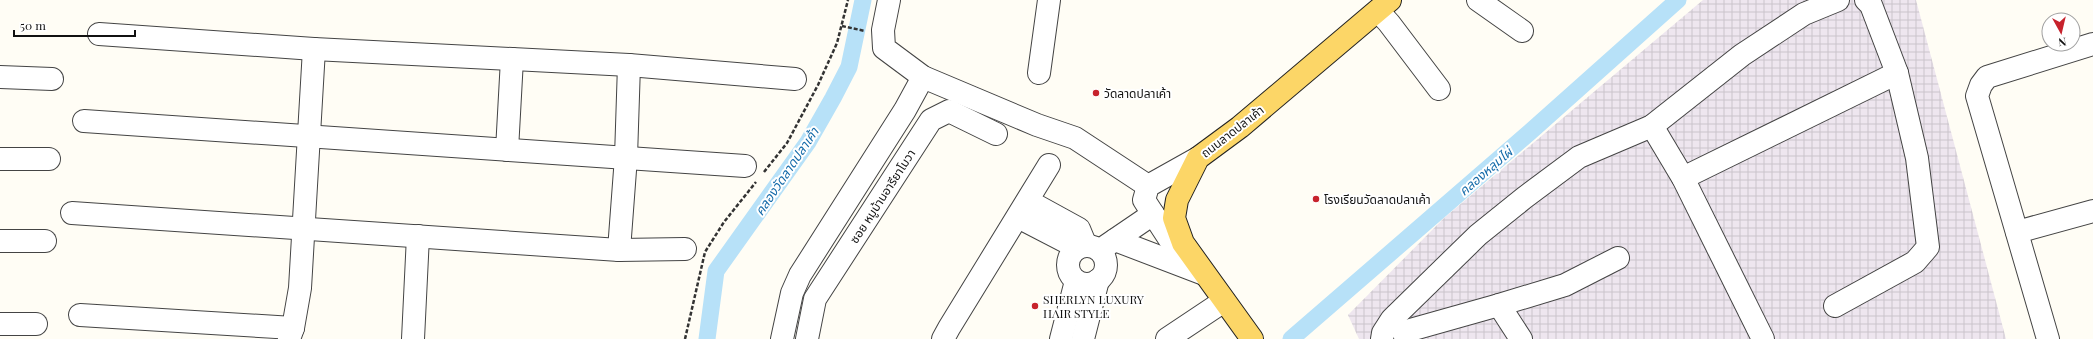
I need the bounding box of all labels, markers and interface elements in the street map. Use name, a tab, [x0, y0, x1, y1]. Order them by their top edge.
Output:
scale bar	[14, 12, 135, 38]
north arrow	[2041, 12, 2081, 52]
text: 50 m	[20, 17, 46, 33]
text: N	[2057, 34, 2067, 50]
place label: วัดลาดปลาเค้า	[1104, 85, 1171, 101]
marker: วัดลาดปลาเค้า	[1091, 88, 1101, 98]
street label: ถนนลาดปลาเค้า	[1197, 101, 1267, 161]
water label: คลองวัดลาดปลาเค้า	[750, 123, 822, 218]
water label: คลองหลุมไผ่	[1455, 142, 1517, 200]
street label: ซอย หมูบ้านอารียาโมวา	[846, 146, 918, 246]
place label: โรงเรียนวัดลาดปลาเค้า	[1324, 191, 1431, 207]
marker: โรงเรียนวัดลาดปลาเค้า	[1311, 194, 1321, 204]
place label: SHERLYN LUXURY HAIR STYLE	[1043, 291, 1145, 321]
marker: SHERLYN LUXURY HAIR STYLE	[1030, 301, 1040, 311]

